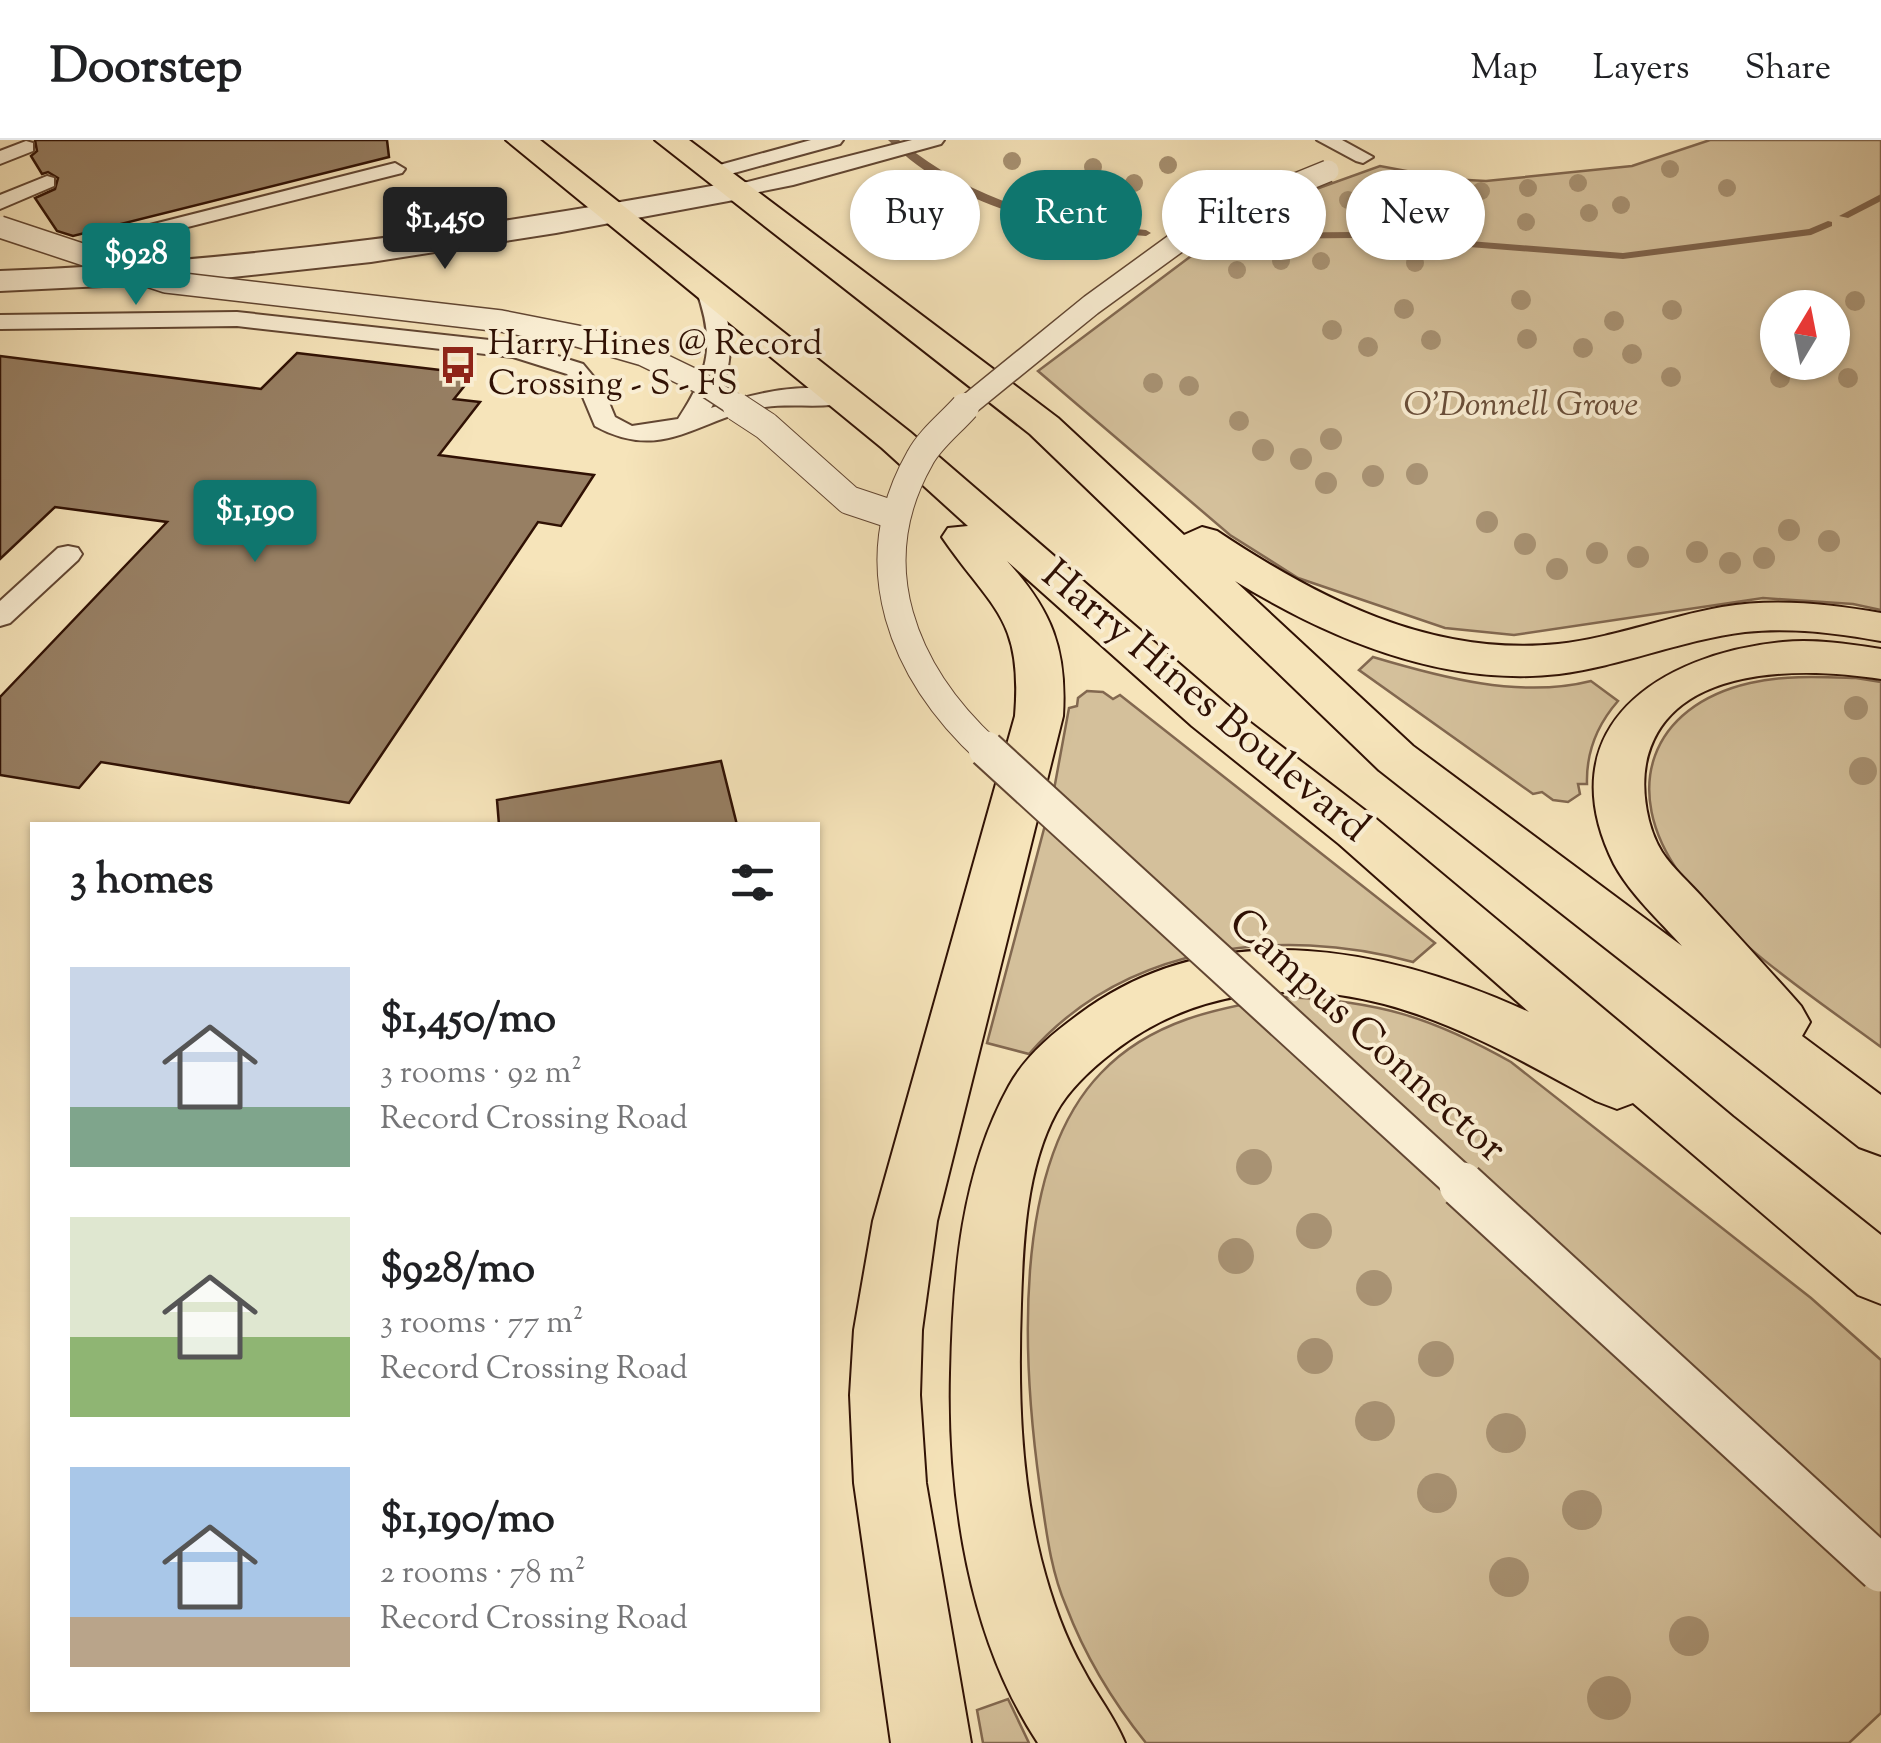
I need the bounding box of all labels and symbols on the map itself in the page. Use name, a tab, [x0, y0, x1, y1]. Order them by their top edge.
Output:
pin: $1,450	[364, 187, 526, 272]
pin: $928	[77, 223, 195, 308]
north arrow	[1760, 290, 1850, 380]
place label: Harry Hines @ Record Crossing - S - FS	[488, 320, 823, 411]
bus stop icon: Harry Hines @ Record Crossing - S - FS	[437, 344, 479, 386]
park label: O'Donnell Grove	[1404, 381, 1638, 432]
pin: $1,190	[174, 480, 336, 565]
street label: Harry Hines Boulevard	[1027, 548, 1381, 858]
street label: Campus Connector	[1214, 896, 1519, 1179]

